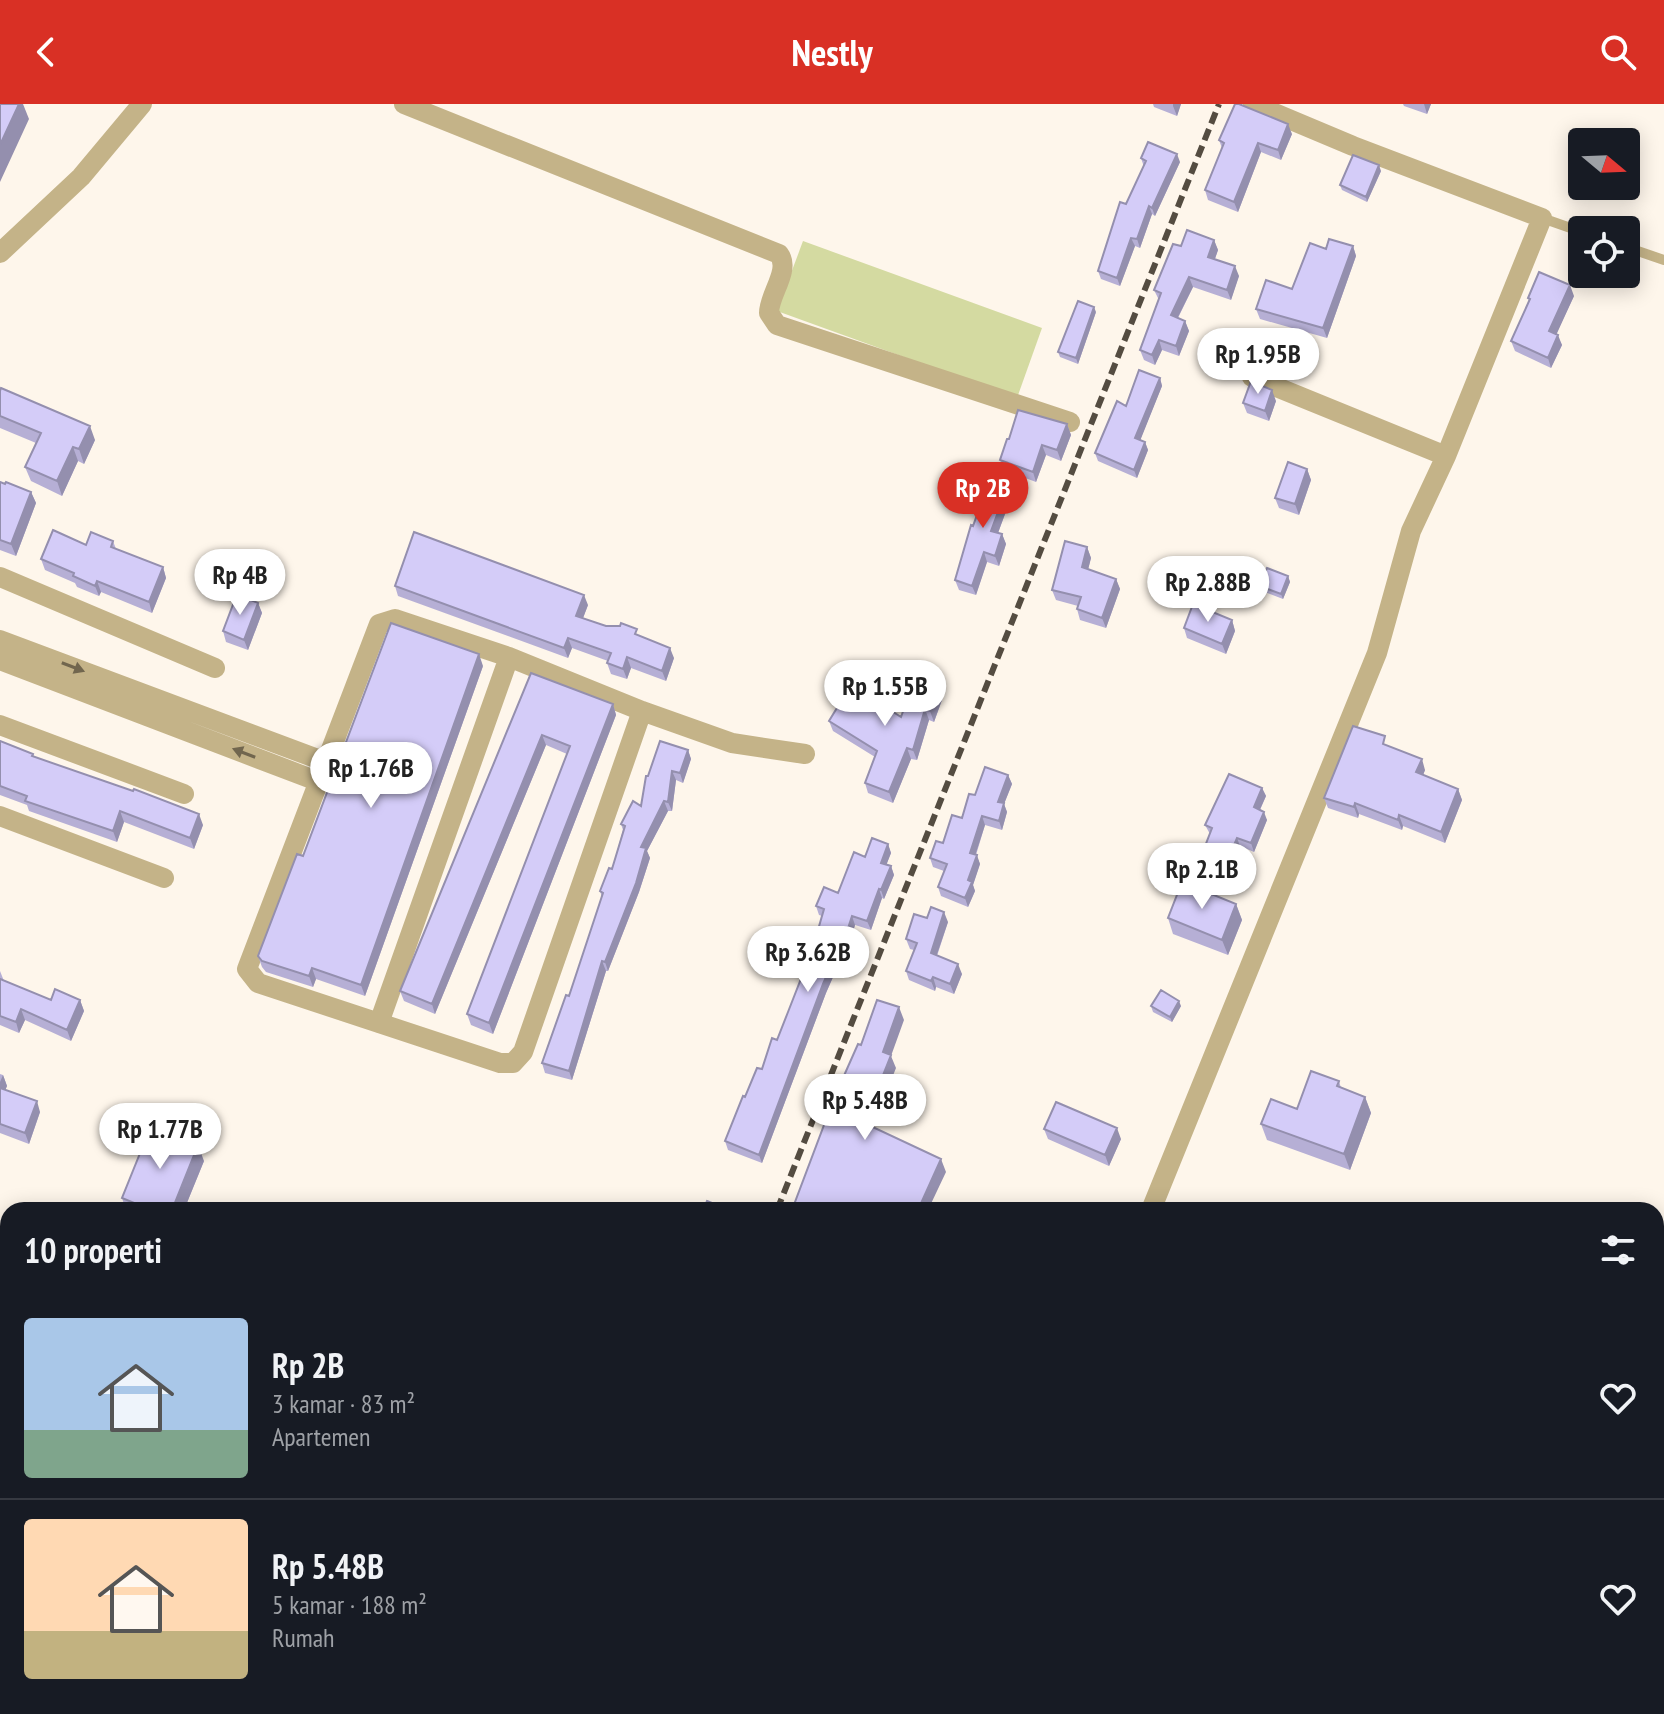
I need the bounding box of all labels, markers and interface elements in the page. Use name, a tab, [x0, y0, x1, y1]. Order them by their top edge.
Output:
text: Nestly	[791, 29, 873, 76]
icon: back	[24, 30, 68, 74]
icon: search	[1596, 30, 1640, 74]
north arrow	[1568, 128, 1640, 200]
map controls	[1568, 128, 1640, 288]
button: locate	[1568, 216, 1640, 288]
pin: Rp 1.95B	[1175, 328, 1341, 396]
text: Rp 1.95B	[1215, 337, 1301, 370]
pin: Rp 2B	[927, 462, 1039, 530]
text: Rp 2B	[955, 471, 1011, 504]
pin: Rp 4B	[184, 549, 296, 617]
pin: Rp 2.88B	[1125, 556, 1291, 624]
text: Rp 4B	[212, 558, 268, 591]
text: Rp 2.88B	[1165, 565, 1251, 598]
pin: Rp 1.55B	[802, 660, 968, 728]
one-way arrow	[61, 661, 85, 674]
text: Rp 1.55B	[842, 669, 928, 702]
pin: Rp 1.76B	[288, 742, 454, 810]
one-way arrow	[232, 747, 256, 759]
text: Rp 1.76B	[328, 751, 414, 784]
pin: Rp 2.1B	[1128, 843, 1276, 911]
text: Rp 2.1B	[1165, 852, 1239, 885]
pin: Rp 3.62B	[725, 926, 891, 994]
text: Rp 3.62B	[765, 935, 851, 968]
pin: Rp 5.48B	[782, 1074, 948, 1142]
text: Rp 5.48B	[822, 1083, 908, 1116]
pin: Rp 1.77B	[77, 1103, 243, 1171]
text: Rp 1.77B	[117, 1112, 203, 1145]
text: 10 properti	[24, 1228, 162, 1272]
icon: filters	[1596, 1228, 1640, 1272]
text: Rp 2B	[272, 1343, 344, 1387]
icon: home	[88, 1350, 184, 1446]
icon: heart	[1596, 1376, 1640, 1420]
text: 3 kamar · 83 m²	[272, 1387, 415, 1420]
text: Apartemen	[272, 1420, 371, 1453]
text: Rp 5.48B	[272, 1544, 384, 1588]
icon: home	[88, 1551, 184, 1647]
icon: heart	[1596, 1577, 1640, 1621]
text: 5 kamar · 188 m²	[272, 1588, 427, 1621]
text: Rumah	[272, 1621, 335, 1654]

